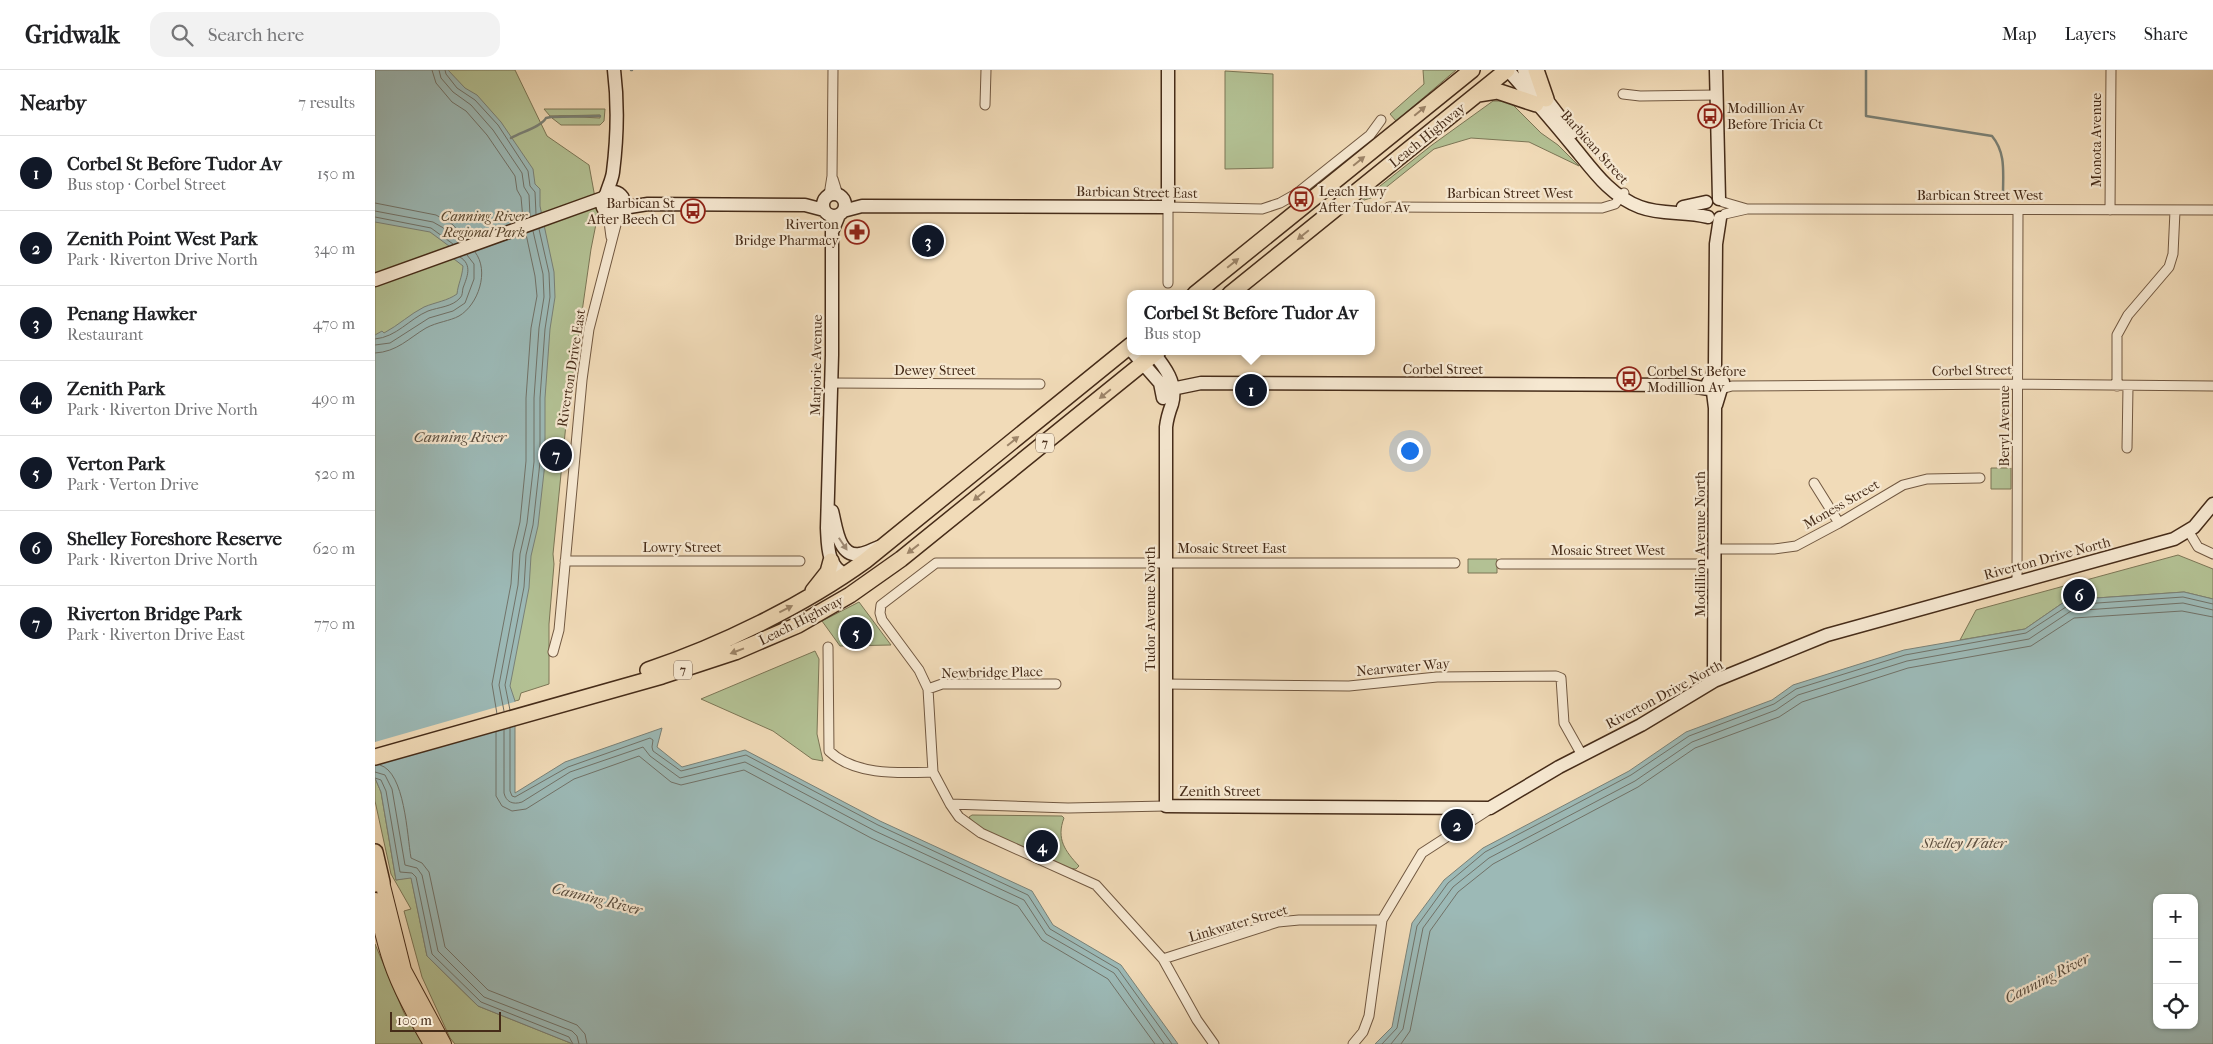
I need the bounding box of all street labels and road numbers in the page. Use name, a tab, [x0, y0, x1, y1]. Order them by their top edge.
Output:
street label: Monota Avenue	[2088, 93, 2105, 187]
street label: Leach Highway	[1386, 99, 1469, 171]
street label: Barbican Street	[1557, 107, 1632, 188]
street label: Barbican Street East	[1076, 183, 1198, 202]
street label: Barbican Street West	[1447, 185, 1573, 202]
street label: Barbican Street West	[1917, 187, 2043, 204]
street label: Riverton Drive East	[554, 308, 589, 428]
street label: Marjorie Avenue	[807, 314, 826, 416]
street label: Corbel Street	[1403, 361, 1483, 378]
street label: Corbel Street	[1932, 361, 2012, 380]
street label: Dewey Street	[894, 362, 976, 379]
street label: Beryl Avenue	[1996, 385, 2013, 467]
road number: 7	[1036, 433, 1054, 452]
street label: Modillion Avenue North	[1692, 471, 1709, 617]
street label: Moness Street	[1800, 476, 1882, 533]
street label: Riverton Drive North	[1982, 533, 2112, 584]
street label: Lowry Street	[642, 539, 722, 556]
street label: Mosaic Street East	[1177, 540, 1287, 557]
street label: Mosaic Street West	[1551, 542, 1665, 559]
street label: Tudor Avenue North	[1142, 546, 1159, 672]
street label: Leach Highway	[756, 592, 847, 649]
street label: Nearwater Way	[1356, 655, 1451, 680]
street label: Riverton Drive North	[1603, 656, 1726, 733]
road number: 7	[674, 660, 692, 680]
street label: Newbridge Place	[941, 663, 1043, 682]
street label: Zenith Street	[1179, 783, 1261, 800]
street label: Linkwater Street	[1187, 901, 1290, 946]

